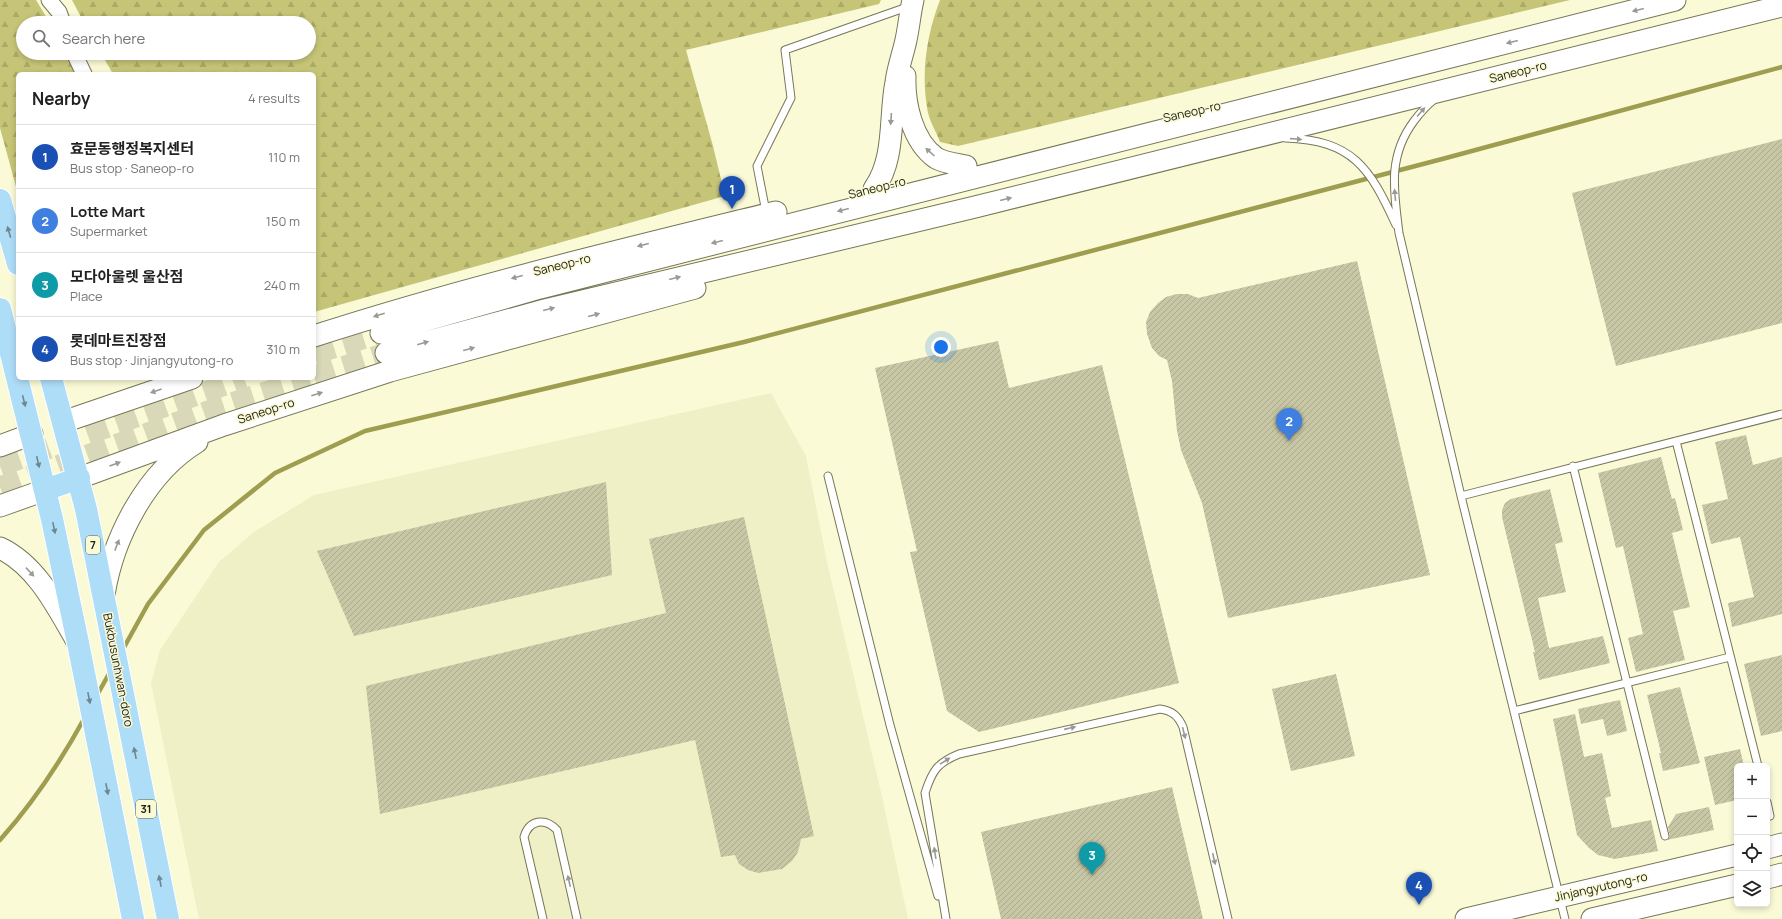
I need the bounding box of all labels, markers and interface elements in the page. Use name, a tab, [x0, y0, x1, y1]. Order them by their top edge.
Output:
one-way arrow	[1631, 7, 1644, 13]
search box	[16, 16, 316, 60]
icon: search	[30, 27, 52, 49]
text: Search here	[62, 28, 145, 49]
one-way arrow	[1505, 39, 1517, 45]
street label: Saneop-ro	[1487, 56, 1548, 87]
text: Nearby	[32, 87, 90, 110]
text: 4 results	[248, 89, 300, 107]
street label: Saneop-ro	[1161, 97, 1222, 126]
one-way arrow	[1417, 107, 1426, 118]
one-way arrow	[888, 113, 895, 125]
one-way arrow	[1290, 135, 1302, 142]
text: 효문동행정복지센터	[70, 138, 194, 159]
text: 1	[42, 148, 48, 166]
text: 110 m	[268, 148, 300, 166]
one-way arrow	[925, 148, 936, 157]
text: Bus stop · Saneop-ro	[70, 159, 194, 177]
street label: Saneop-ro	[846, 172, 907, 203]
pin: 1	[719, 176, 745, 209]
one-way arrow	[1391, 189, 1398, 201]
one-way arrow	[1000, 196, 1012, 202]
text: Lotte Mart	[70, 201, 145, 222]
one-way arrow	[836, 208, 849, 214]
text: 2	[41, 212, 49, 230]
text: 150 m	[266, 212, 300, 230]
text: Supermarket	[70, 222, 148, 240]
one-way arrow	[6, 226, 12, 238]
one-way arrow	[710, 240, 723, 246]
one-way arrow	[637, 242, 649, 248]
street label: Saneop-ro	[531, 249, 592, 280]
text: 모다아울렛 울산점	[70, 266, 183, 287]
one-way arrow	[511, 274, 523, 280]
one-way arrow	[669, 275, 681, 281]
text: 3	[41, 276, 49, 294]
text: 240 m	[264, 276, 300, 294]
text: Place	[70, 287, 103, 305]
one-way arrow	[543, 305, 555, 311]
one-way arrow	[372, 312, 384, 318]
one-way arrow	[588, 312, 600, 318]
text: 롯데마트진장점	[70, 330, 167, 351]
your location	[931, 337, 951, 357]
one-way arrow	[417, 339, 430, 345]
text: 4	[41, 340, 49, 358]
text: 310 m	[266, 340, 300, 358]
one-way arrow	[463, 346, 475, 352]
text: Bus stop · Jinjangyutong-ro	[70, 351, 233, 369]
one-way arrow	[149, 388, 161, 394]
one-way arrow	[312, 391, 324, 397]
street label: Saneop-ro	[235, 393, 296, 428]
one-way arrow	[21, 395, 27, 408]
pin: 2	[1276, 408, 1302, 441]
one-way arrow	[36, 456, 42, 468]
one-way arrow	[110, 461, 122, 467]
one-way arrow	[51, 522, 57, 534]
road number: 7	[86, 536, 100, 554]
one-way arrow	[115, 538, 121, 550]
one-way arrow	[26, 567, 35, 577]
street label: Bukbusunhwan-doro	[99, 612, 138, 728]
one-way arrow	[86, 692, 92, 704]
one-way arrow	[1064, 725, 1076, 731]
one-way arrow	[1182, 726, 1188, 739]
one-way arrow	[132, 747, 138, 759]
one-way arrow	[939, 758, 951, 765]
map controls	[1734, 763, 1770, 907]
button: +	[1734, 763, 1770, 799]
one-way arrow	[104, 783, 110, 795]
button: −	[1734, 799, 1770, 835]
road number: 31	[136, 800, 156, 818]
button: locate	[1734, 835, 1770, 871]
pin: 3	[1079, 842, 1105, 875]
one-way arrow	[932, 847, 938, 859]
one-way arrow	[1211, 853, 1217, 865]
street label: Jinjangyutong-ro	[1553, 868, 1649, 905]
button: layers	[1734, 871, 1770, 907]
pin: 4	[1406, 872, 1432, 905]
one-way arrow	[157, 875, 163, 887]
one-way arrow	[565, 875, 571, 887]

